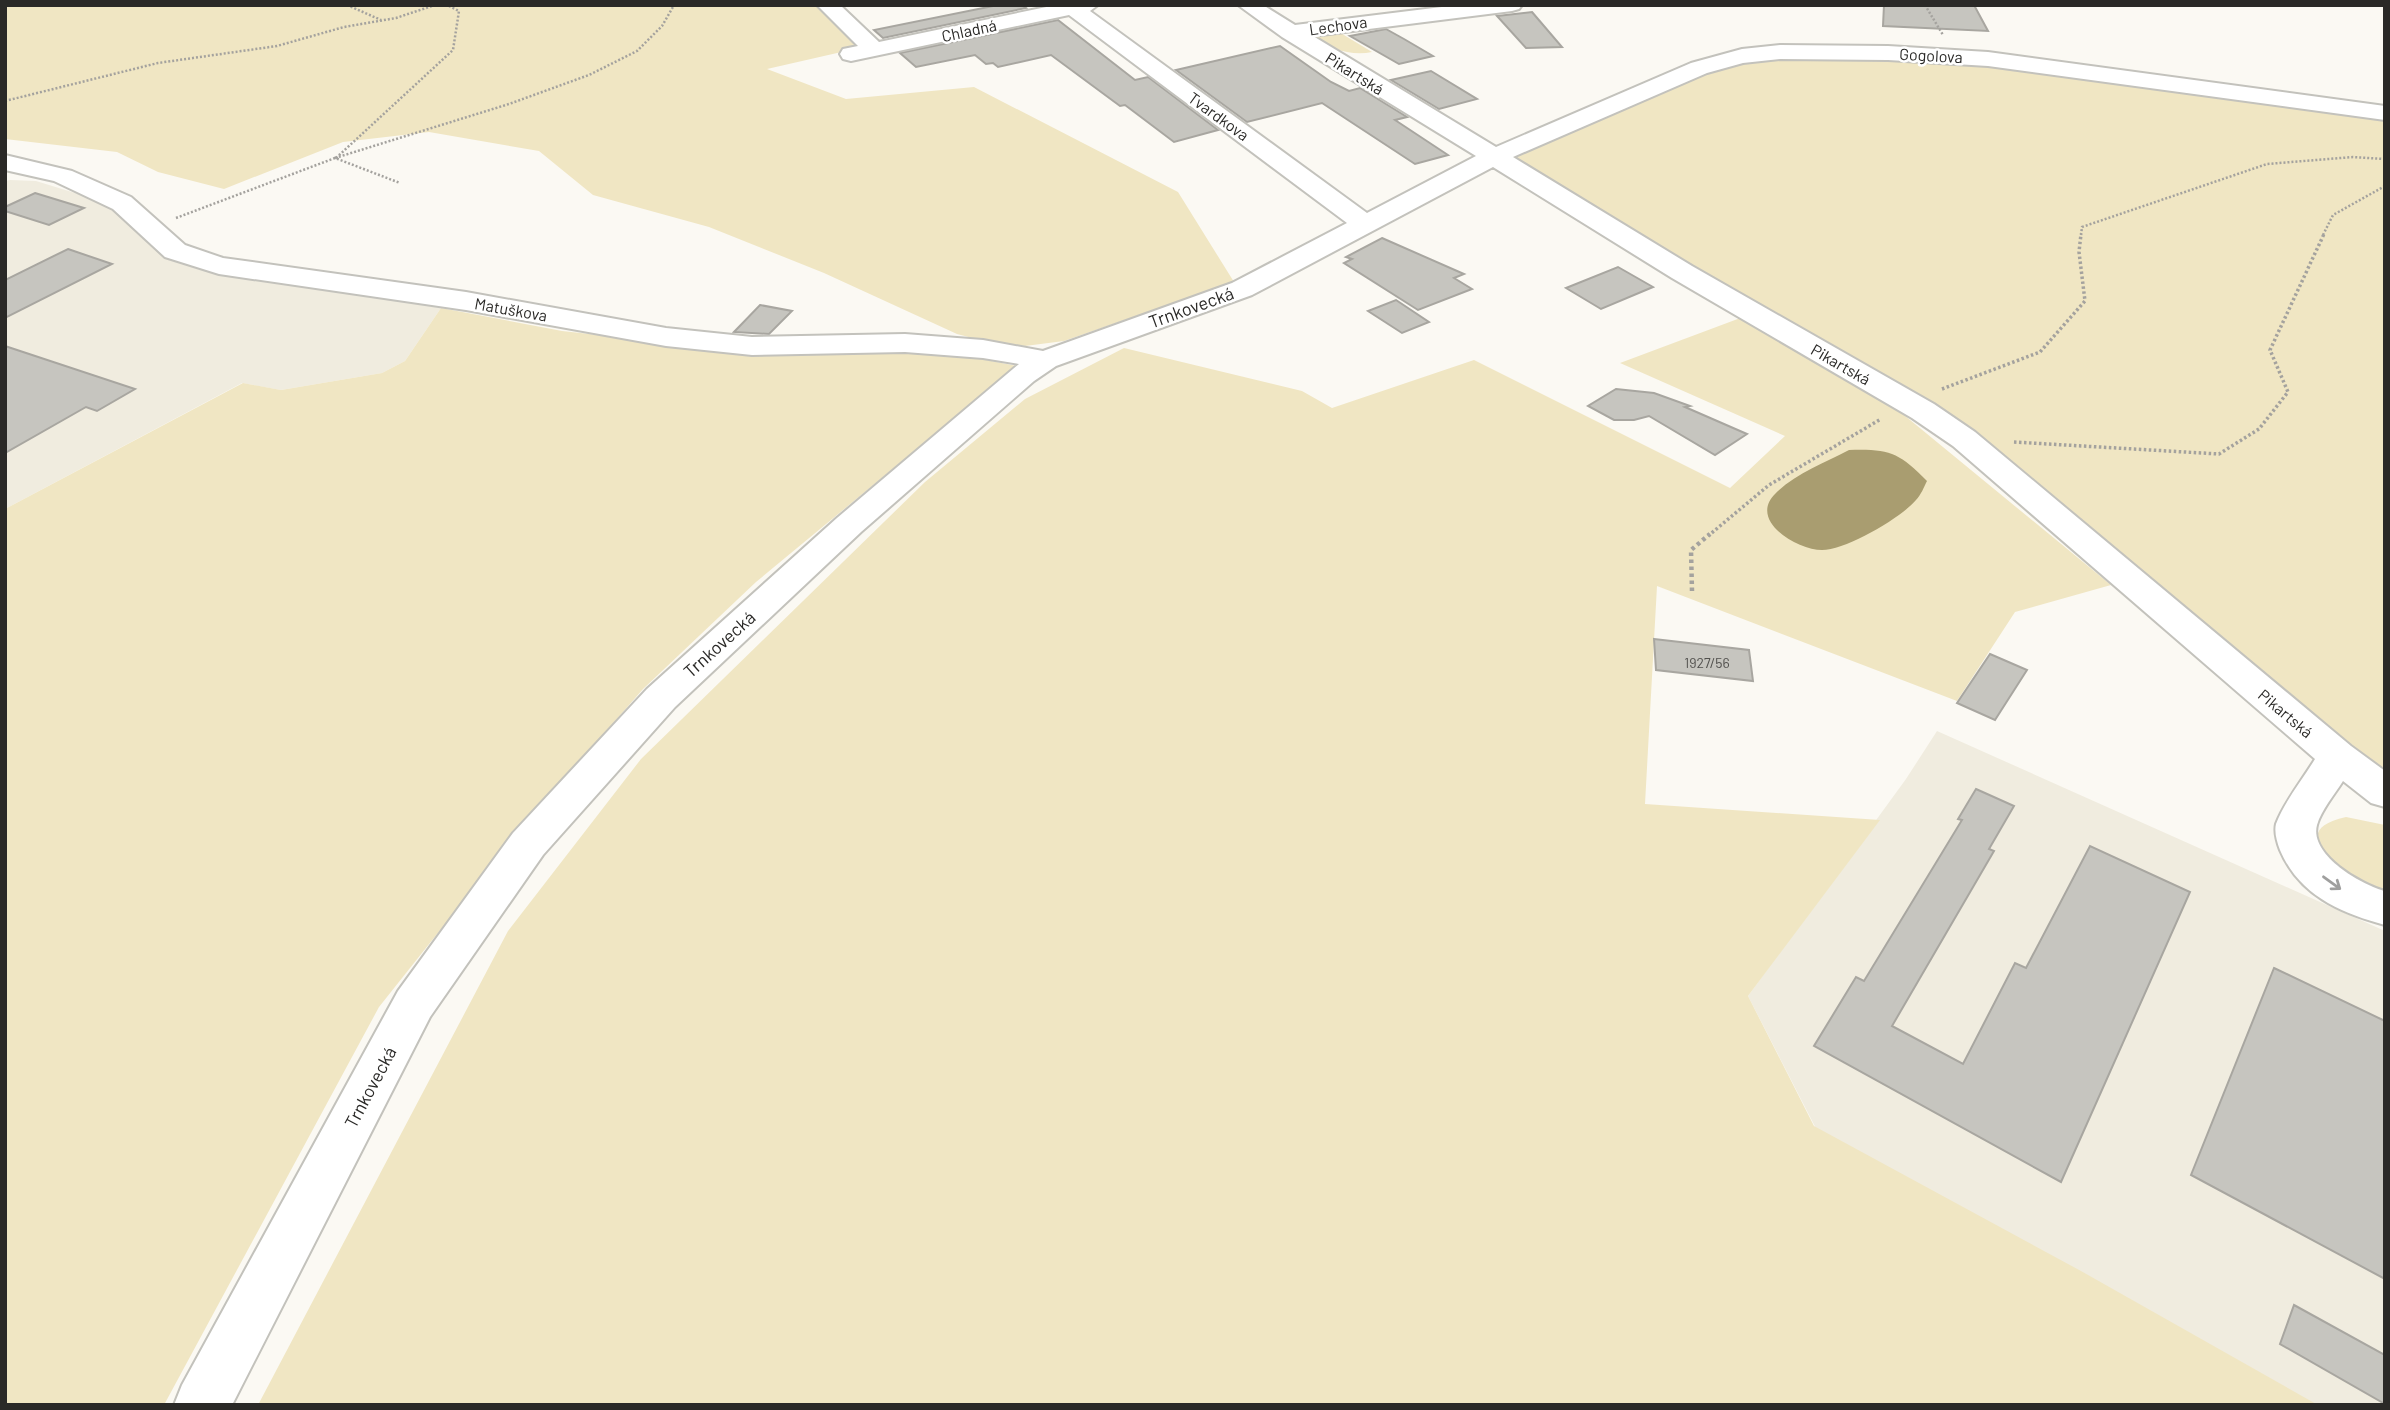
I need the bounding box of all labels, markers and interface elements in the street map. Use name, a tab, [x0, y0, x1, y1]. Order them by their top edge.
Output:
street label: Lechova	[1308, 12, 1368, 38]
street label: Chladná	[940, 15, 998, 45]
street label: Gogolova	[1899, 44, 1963, 66]
street label: Pikartská	[1322, 48, 1388, 98]
street label: Tvardkova	[1185, 88, 1253, 144]
street label: Trnkovecká	[1145, 281, 1237, 333]
street label: Matuškova	[473, 293, 549, 325]
street label: Pikartská	[1808, 339, 1874, 389]
street label: Trnkovecká	[679, 606, 759, 682]
house number: 1927/56	[1684, 654, 1730, 671]
street label: Pikartská	[2255, 685, 2317, 741]
one-way arrow	[2322, 876, 2341, 891]
street label: Trnkovecká	[339, 1043, 401, 1131]

